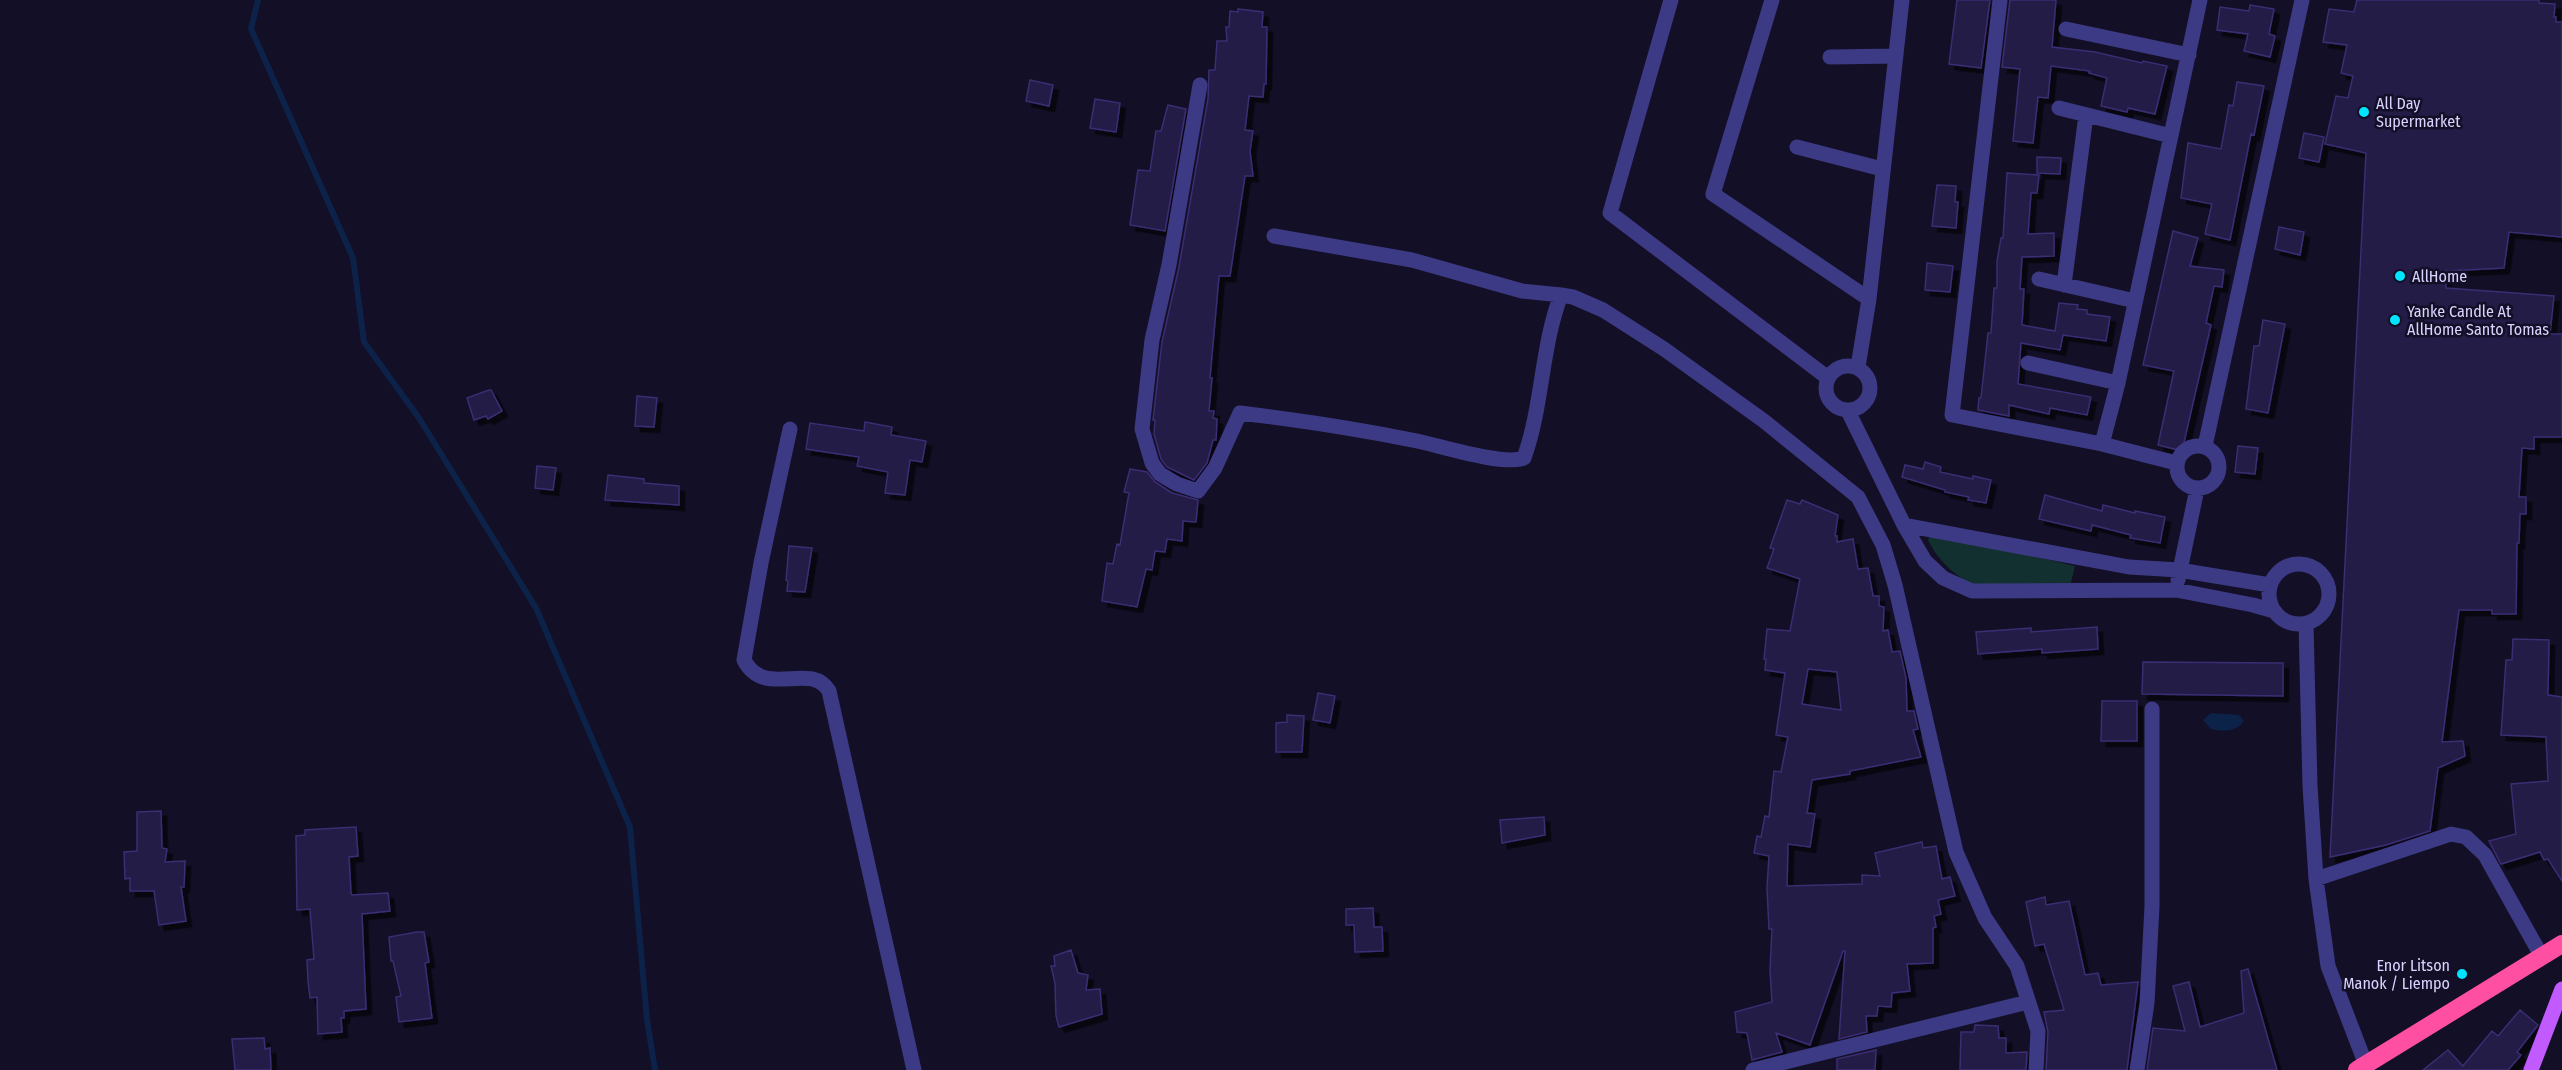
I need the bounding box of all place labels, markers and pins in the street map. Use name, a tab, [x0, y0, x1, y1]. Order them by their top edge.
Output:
place label: All Day Supermarket	[2376, 94, 2461, 131]
marker: All Day Supermarket	[2357, 105, 2371, 119]
place label: AllHome	[2412, 267, 2467, 286]
marker: AllHome	[2393, 269, 2407, 283]
place label: Yanke Candle At AllHome Santo Tomas	[2407, 302, 2549, 339]
marker: Yanke Candle At AllHome Santo Tomas	[2388, 313, 2402, 327]
place label: Enor Litson Manok / Liempo	[2343, 956, 2450, 993]
marker: Enor Litson Manok / Liempo	[2455, 967, 2469, 981]

